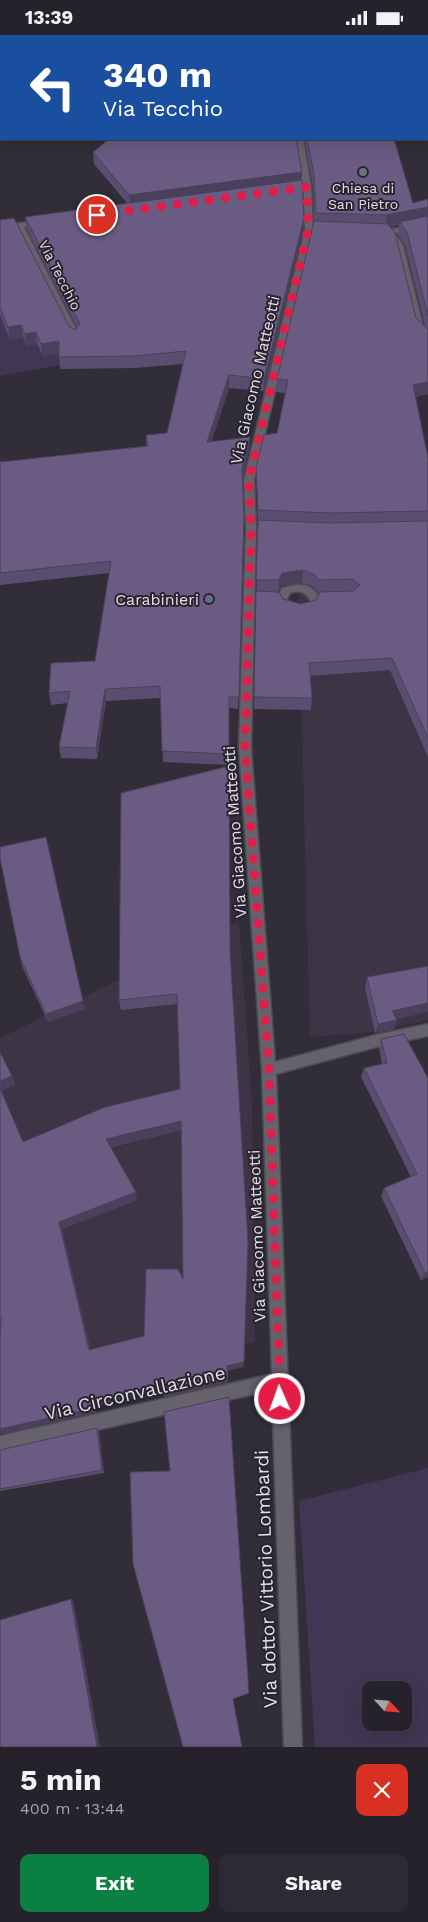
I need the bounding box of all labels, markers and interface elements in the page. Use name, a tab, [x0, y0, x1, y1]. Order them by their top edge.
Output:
text: 13:39	[25, 6, 73, 29]
text: 340 m	[103, 54, 212, 96]
icon: left	[20, 55, 85, 120]
text: Via Tecchio	[103, 96, 223, 121]
marker: Chiesa di San Pietro	[357, 166, 369, 178]
place label: Chiesa di San Pietro	[328, 180, 398, 212]
pin	[76, 194, 118, 236]
icon: arrive	[83, 201, 111, 229]
street label: Via Tecchio	[36, 237, 84, 313]
street label: Via Giacomo Matteotti	[226, 294, 284, 466]
place label: Carabinieri	[115, 590, 199, 609]
marker: Carabinieri	[203, 593, 215, 605]
street label: Via Giacomo Matteotti	[220, 745, 250, 919]
street label: Via Giacomo Matteotti	[244, 1149, 270, 1323]
street label: Via Circonvallazione	[42, 1361, 228, 1425]
position arrow	[253, 1372, 305, 1424]
street label: Via dottor Vittorio Lombardi	[250, 1449, 282, 1709]
north arrow	[362, 1681, 412, 1731]
map controls	[362, 1681, 412, 1731]
text: 5 min	[20, 1762, 102, 1797]
button: close	[356, 1764, 408, 1816]
text: 400 m · 13:44	[20, 1799, 124, 1818]
button: Exit	[20, 1854, 209, 1912]
button: Share	[219, 1854, 408, 1912]

